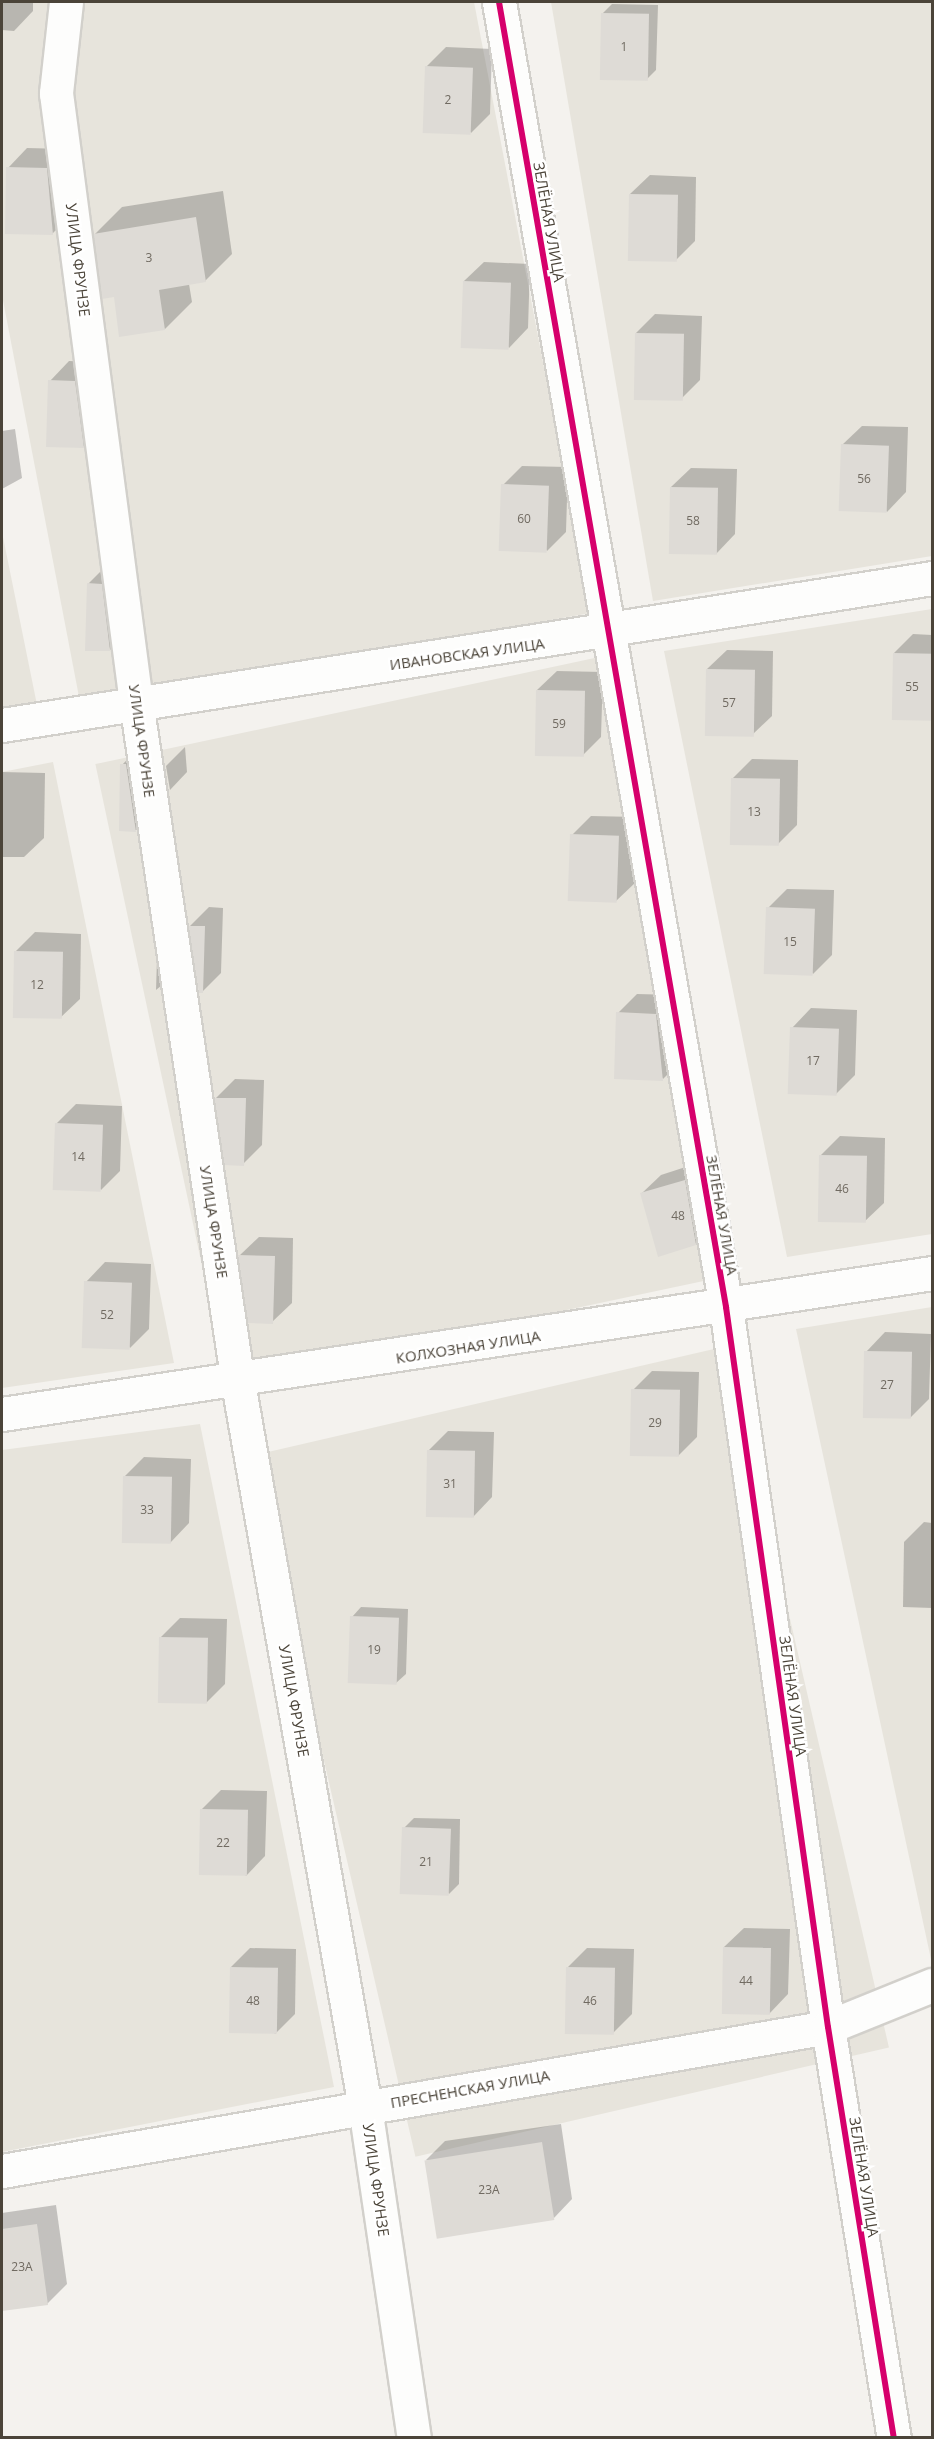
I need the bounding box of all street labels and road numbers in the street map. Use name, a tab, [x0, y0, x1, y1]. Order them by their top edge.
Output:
street label: ЗЕЛЁНАЯ УЛИЦА	[530, 161, 568, 283]
street label: УЛИЦА ФРУНЗЕ	[62, 202, 94, 318]
street label: ИВАНОВСКАЯ УЛИЦА	[388, 634, 546, 674]
street label: УЛИЦА ФРУНЗЕ	[125, 683, 159, 799]
street label: ЗЕЛЁНАЯ УЛИЦА	[703, 1154, 741, 1276]
street label: УЛИЦА ФРУНЗЕ	[196, 1164, 232, 1280]
street label: КОЛХОЗНАЯ УЛИЦА	[394, 1327, 542, 1367]
street label: ЗЕЛЁНАЯ УЛИЦА	[776, 1635, 810, 1757]
street label: УЛИЦА ФРУНЗЕ	[275, 1643, 313, 1759]
street label: ПРЕСНЕНСКАЯ УЛИЦА	[389, 2066, 551, 2112]
street label: ЗЕЛЁНАЯ УЛИЦА	[846, 2116, 882, 2238]
street label: УЛИЦА ФРУНЗЕ	[359, 2122, 393, 2238]

